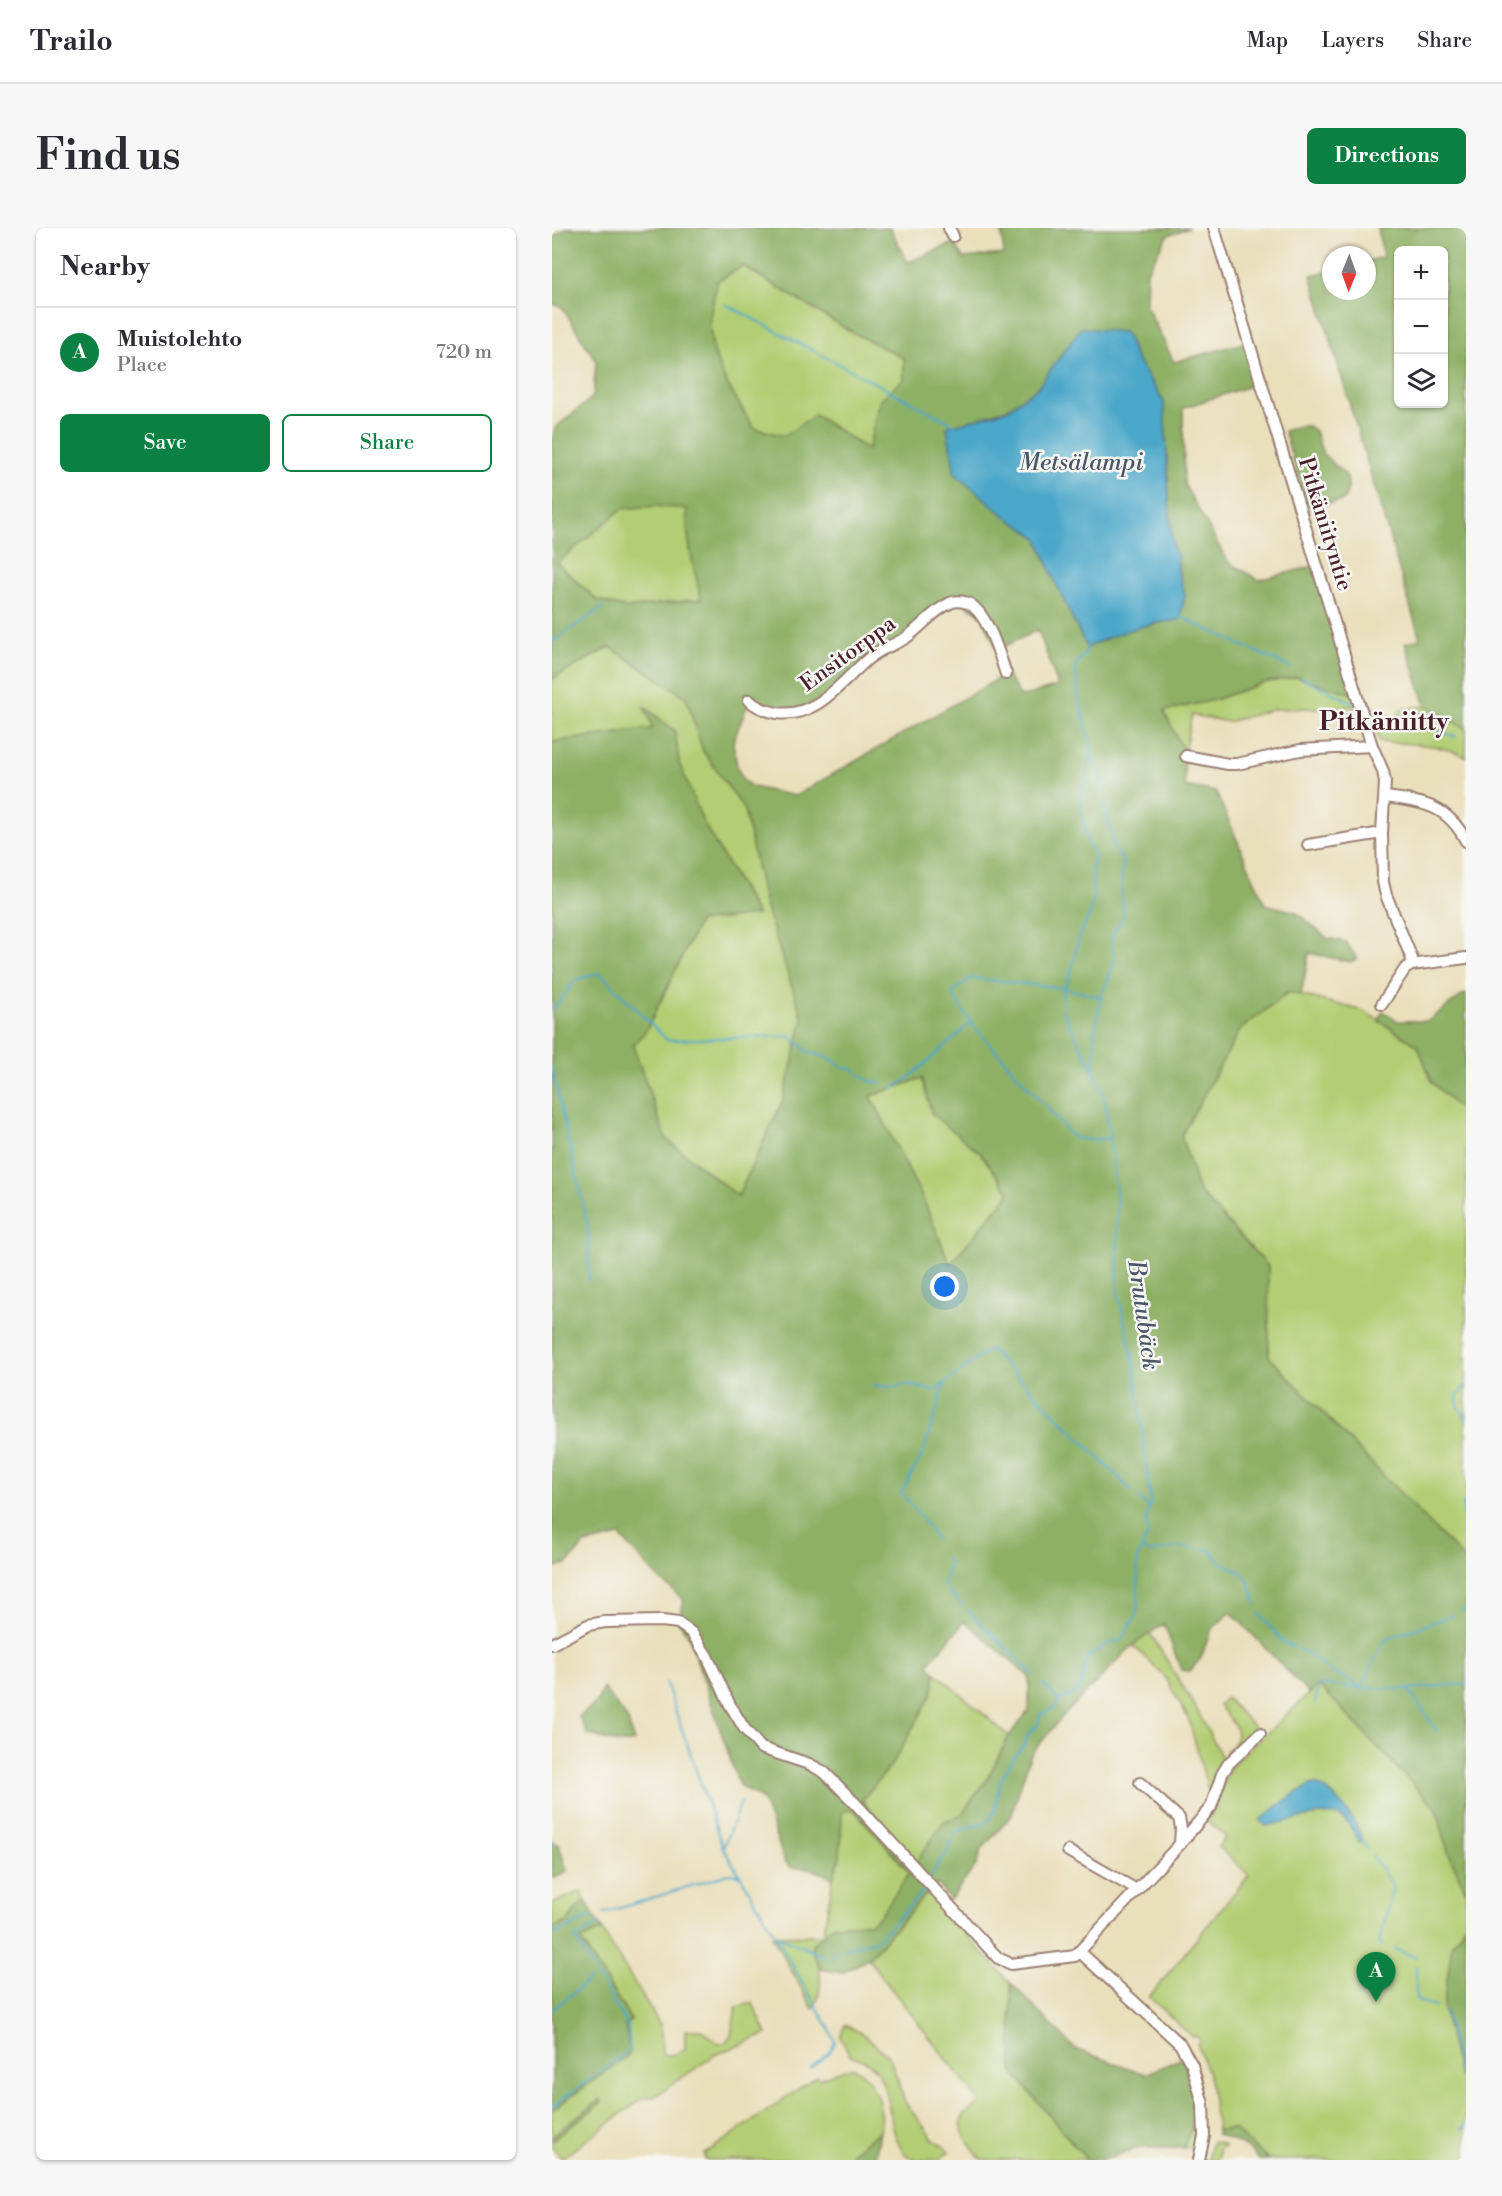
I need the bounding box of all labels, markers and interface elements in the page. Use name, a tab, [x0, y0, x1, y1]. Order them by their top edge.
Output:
text: Trailo	[30, 24, 113, 59]
text: Map	[1247, 28, 1288, 54]
text: Layers	[1321, 28, 1384, 54]
text: Share	[1417, 28, 1472, 54]
button: Directions	[1307, 128, 1466, 184]
text: Find us	[36, 130, 180, 183]
north arrow	[1322, 246, 1376, 300]
map controls	[1394, 246, 1448, 408]
button: +	[1394, 246, 1448, 300]
text: Nearby	[60, 251, 150, 283]
button: −	[1394, 300, 1448, 354]
text: Muistolehto	[117, 326, 242, 353]
text: A	[72, 340, 87, 365]
text: 720 m	[436, 340, 492, 365]
text: Place	[117, 353, 167, 378]
button: layers	[1394, 354, 1448, 408]
button: Save	[60, 414, 270, 472]
button: Share	[282, 414, 492, 472]
water label: Metsälampi	[1019, 448, 1144, 478]
street label: Pitkäniityntie	[1292, 454, 1358, 594]
street label: Ensitorppa	[795, 610, 902, 698]
district label: Pitkäniitty	[1319, 706, 1450, 738]
water label: Brutubäck	[1120, 1257, 1166, 1372]
your location	[930, 1272, 959, 1301]
pin: A	[1356, 1952, 1396, 2002]

